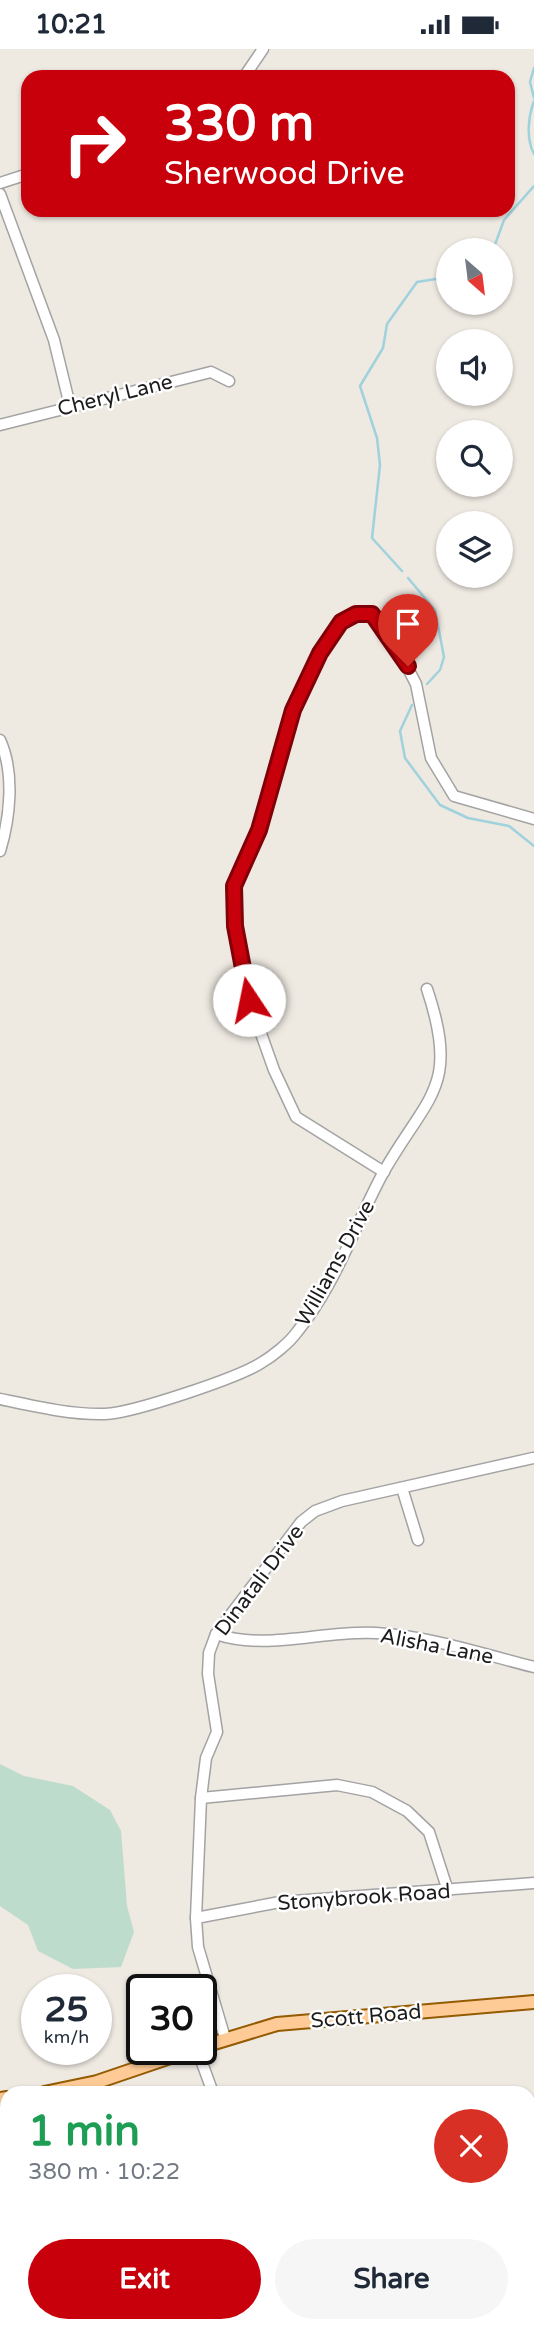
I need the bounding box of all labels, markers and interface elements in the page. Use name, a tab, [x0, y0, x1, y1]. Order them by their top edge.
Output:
text: 10:21	[35, 9, 107, 40]
text: 330 m	[164, 95, 314, 154]
icon: right	[49, 98, 140, 189]
text: Sherwood Drive	[164, 155, 405, 193]
north arrow	[436, 238, 513, 315]
map controls	[436, 238, 513, 588]
button: sound	[436, 329, 513, 406]
street label: Cheryl Lane	[55, 369, 175, 422]
button: search	[436, 420, 513, 497]
button: layers	[436, 511, 513, 588]
pin	[378, 594, 438, 666]
icon: arrive	[389, 605, 427, 643]
position arrow	[212, 963, 286, 1037]
street label: Williams Drive	[290, 1196, 380, 1331]
street label: Dinatali Drive	[210, 1520, 309, 1641]
street label: Alisha Lane	[378, 1623, 496, 1670]
street label: Stonybrook Road	[277, 1879, 451, 1916]
speed limit sign: 30	[126, 1974, 217, 2065]
text: 25	[45, 1989, 88, 2031]
street label: Scott Road	[310, 1999, 422, 2034]
text: km/h	[44, 2026, 89, 2048]
text: 1 min	[28, 2106, 140, 2157]
button: close	[434, 2109, 508, 2183]
text: 380 m · 10:22	[28, 2158, 180, 2186]
button: Exit	[28, 2239, 261, 2319]
button: Share	[275, 2239, 508, 2319]

